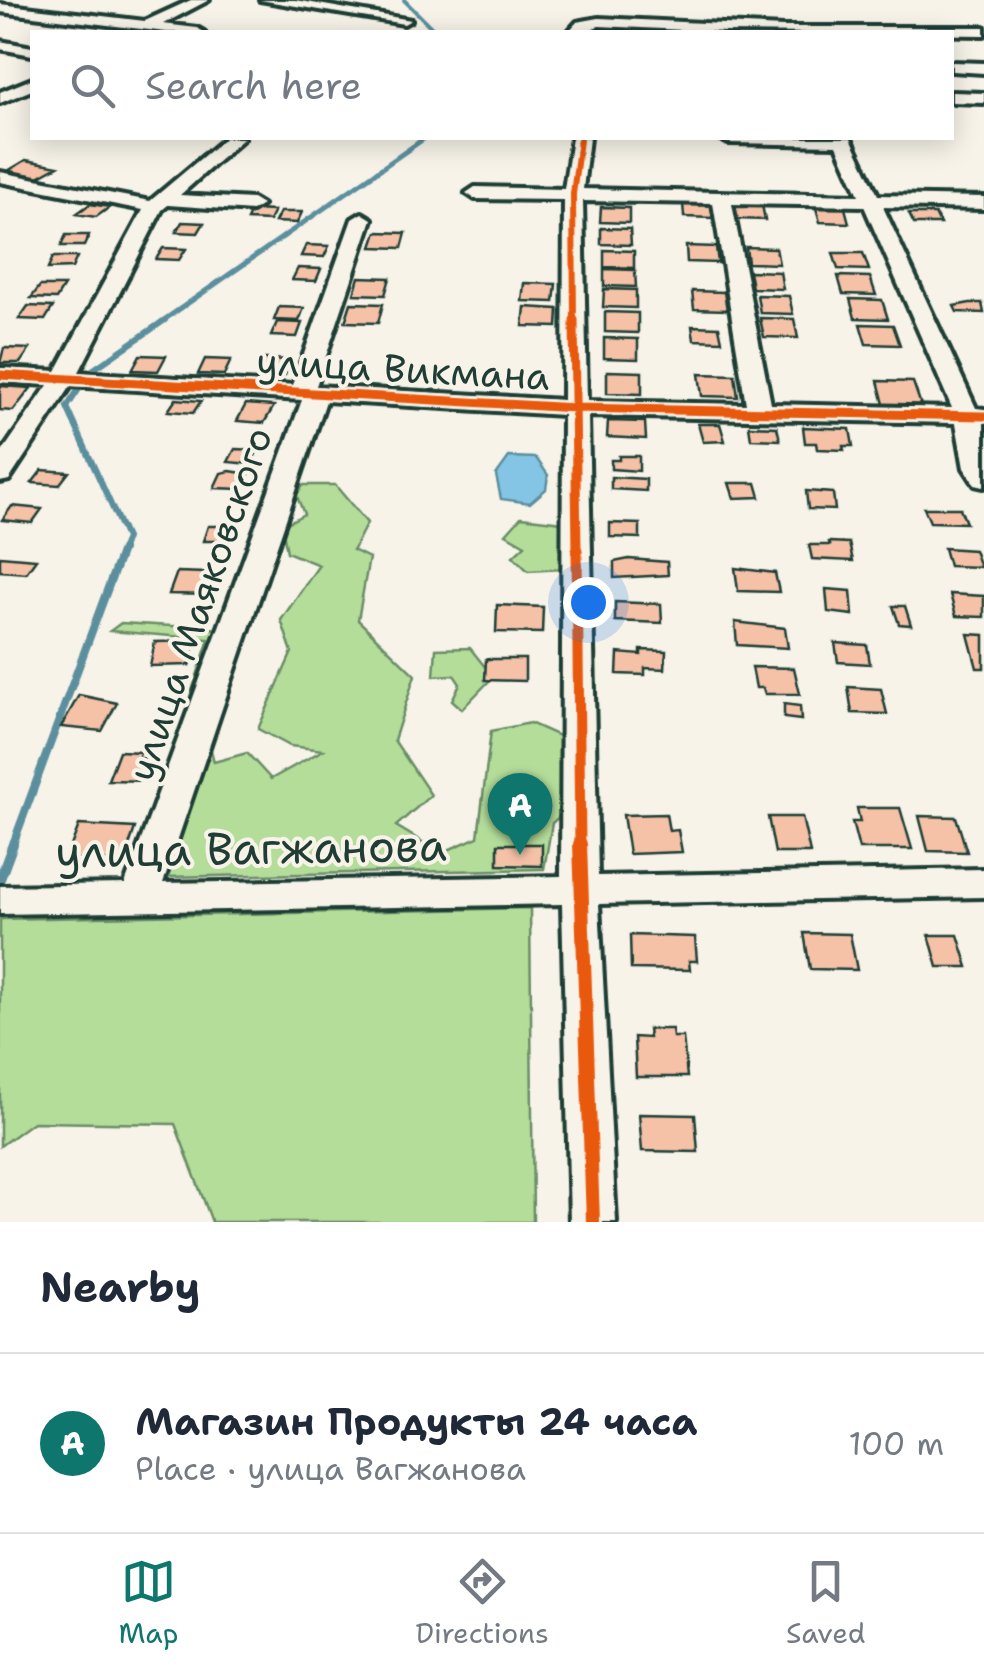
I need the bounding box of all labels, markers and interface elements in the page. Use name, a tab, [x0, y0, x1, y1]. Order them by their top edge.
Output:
search box	[30, 30, 954, 140]
icon: search	[65, 58, 120, 113]
text: Search here	[145, 60, 362, 111]
street label: улица Викмана	[255, 335, 551, 402]
street label: улица Маяковского	[115, 420, 284, 787]
your location	[563, 577, 614, 628]
pin: A	[488, 772, 552, 855]
street label: улица Вагжанова	[55, 815, 447, 881]
text: Nearby	[40, 1259, 200, 1315]
text: Магазин Продукты 24 часа	[135, 1396, 698, 1447]
text: A	[60, 1422, 85, 1465]
text: 100 m	[848, 1422, 944, 1465]
text: Place · улица Вагжанова	[135, 1447, 526, 1490]
tab: Map	[119, 1554, 178, 1652]
tab: Directions	[415, 1554, 549, 1652]
tab: Saved	[786, 1554, 865, 1652]

